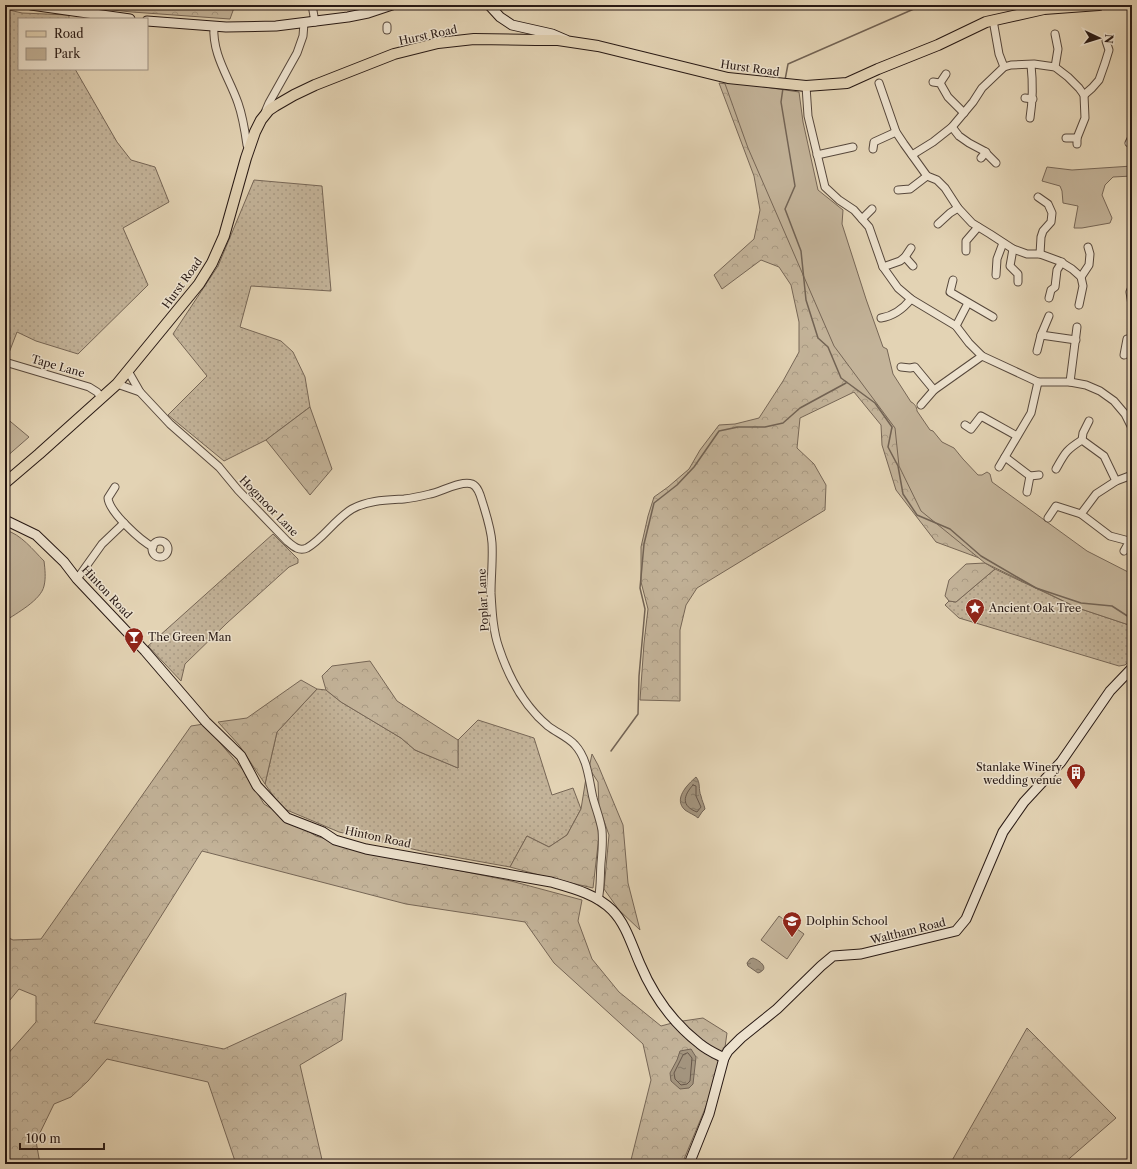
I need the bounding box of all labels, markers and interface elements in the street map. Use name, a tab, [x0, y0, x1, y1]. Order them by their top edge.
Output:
legend	[18, 18, 148, 70]
north arrow	[1079, 18, 1119, 58]
street label: Hurst Road	[397, 22, 459, 48]
text: Road	[54, 26, 84, 41]
text: N	[1102, 33, 1116, 44]
text: Park	[54, 46, 81, 61]
street label: Hurst Road	[720, 57, 781, 79]
street label: Hurst Road	[159, 255, 205, 311]
street label: Tape Lane	[30, 352, 86, 380]
street label: Hogmoor Lane	[237, 473, 301, 539]
street label: Hinton Road	[79, 563, 135, 622]
street label: Poplar Lane	[474, 568, 492, 632]
place icon: Ancient Oak Tree	[964, 597, 986, 625]
place label: Ancient Oak Tree	[988, 601, 1081, 615]
bar icon: The Green Man	[123, 626, 145, 654]
place label: The Green Man	[148, 630, 232, 644]
place label: Stanlake Winery wedding venue	[976, 760, 1063, 787]
building icon: Stanlake Winery wedding venue	[1065, 762, 1087, 790]
street label: Hinton Road	[344, 823, 413, 851]
school or university icon: Dolphin School	[781, 910, 803, 938]
place label: Dolphin School	[806, 914, 888, 928]
street label: Waltham Road	[868, 915, 947, 947]
scale bar	[20, 1125, 104, 1151]
text: 100 m	[26, 1131, 61, 1146]

